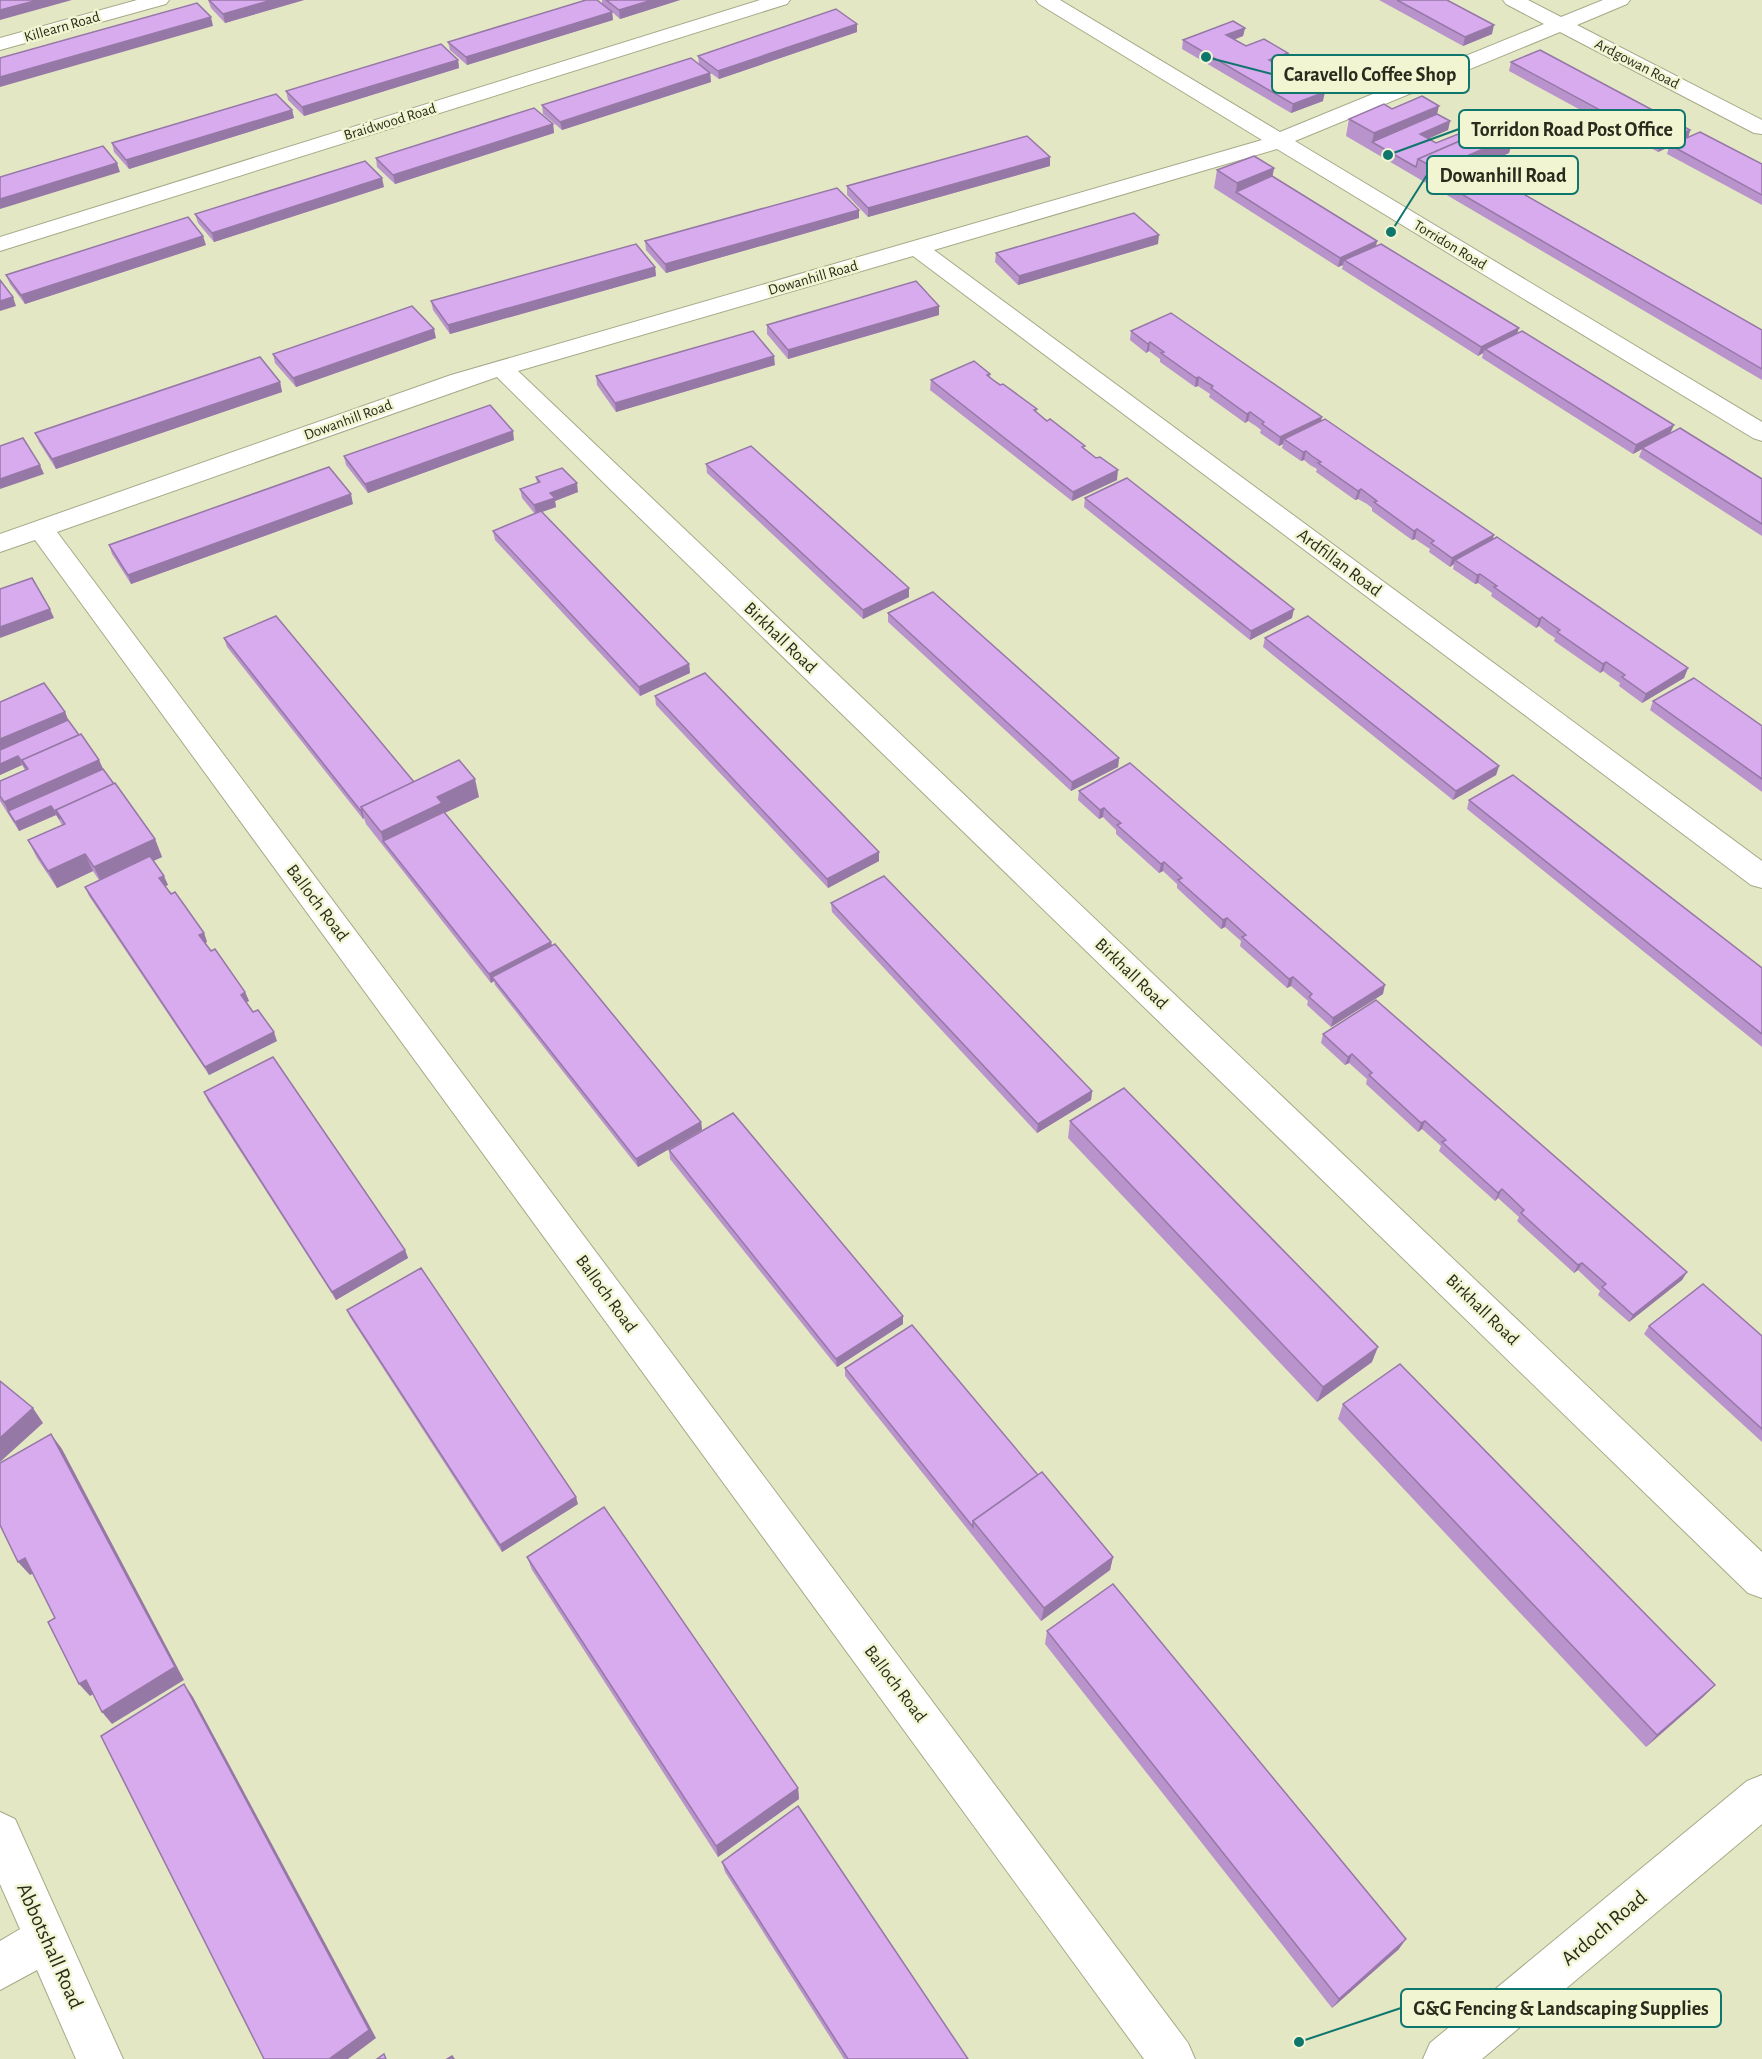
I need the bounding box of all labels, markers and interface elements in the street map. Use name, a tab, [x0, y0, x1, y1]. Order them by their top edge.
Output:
street label: Killearn Road	[23, 9, 102, 45]
street label: Ardgowan Road	[1592, 36, 1682, 92]
callout: Caravello Coffee Shop	[1272, 55, 1469, 93]
text: Caravello Coffee Shop	[1284, 65, 1456, 85]
street label: Braidwood Road	[342, 101, 438, 143]
callout: Torridon Road Post Office	[1459, 110, 1685, 148]
text: Torridon Road Post Office	[1471, 120, 1673, 140]
callout: Dowanhill Road	[1427, 156, 1578, 194]
text: Dowanhill Road	[1439, 166, 1567, 186]
street label: Torridon Road	[1411, 217, 1489, 273]
street label: Dowanhill Road	[767, 258, 860, 298]
street label: Dowanhill Road	[302, 397, 394, 443]
street label: Ardfillan Road	[1293, 526, 1385, 600]
street label: Birkhall Road	[740, 599, 820, 677]
street label: Balloch Road	[282, 861, 352, 945]
street label: Birkhall Road	[1091, 935, 1171, 1013]
street label: Balloch Road	[572, 1252, 640, 1336]
street label: Birkhall Road	[1442, 1271, 1522, 1349]
street label: Balloch Road	[860, 1642, 930, 1726]
street label: Abbotshall Road	[13, 1880, 87, 2012]
street label: Ardoch Road	[1557, 1886, 1651, 1970]
callout: G&G Fencing & Landscaping Supplies	[1401, 1989, 1721, 2027]
text: G&G Fencing & Landscaping Supplies	[1413, 1999, 1709, 2019]

